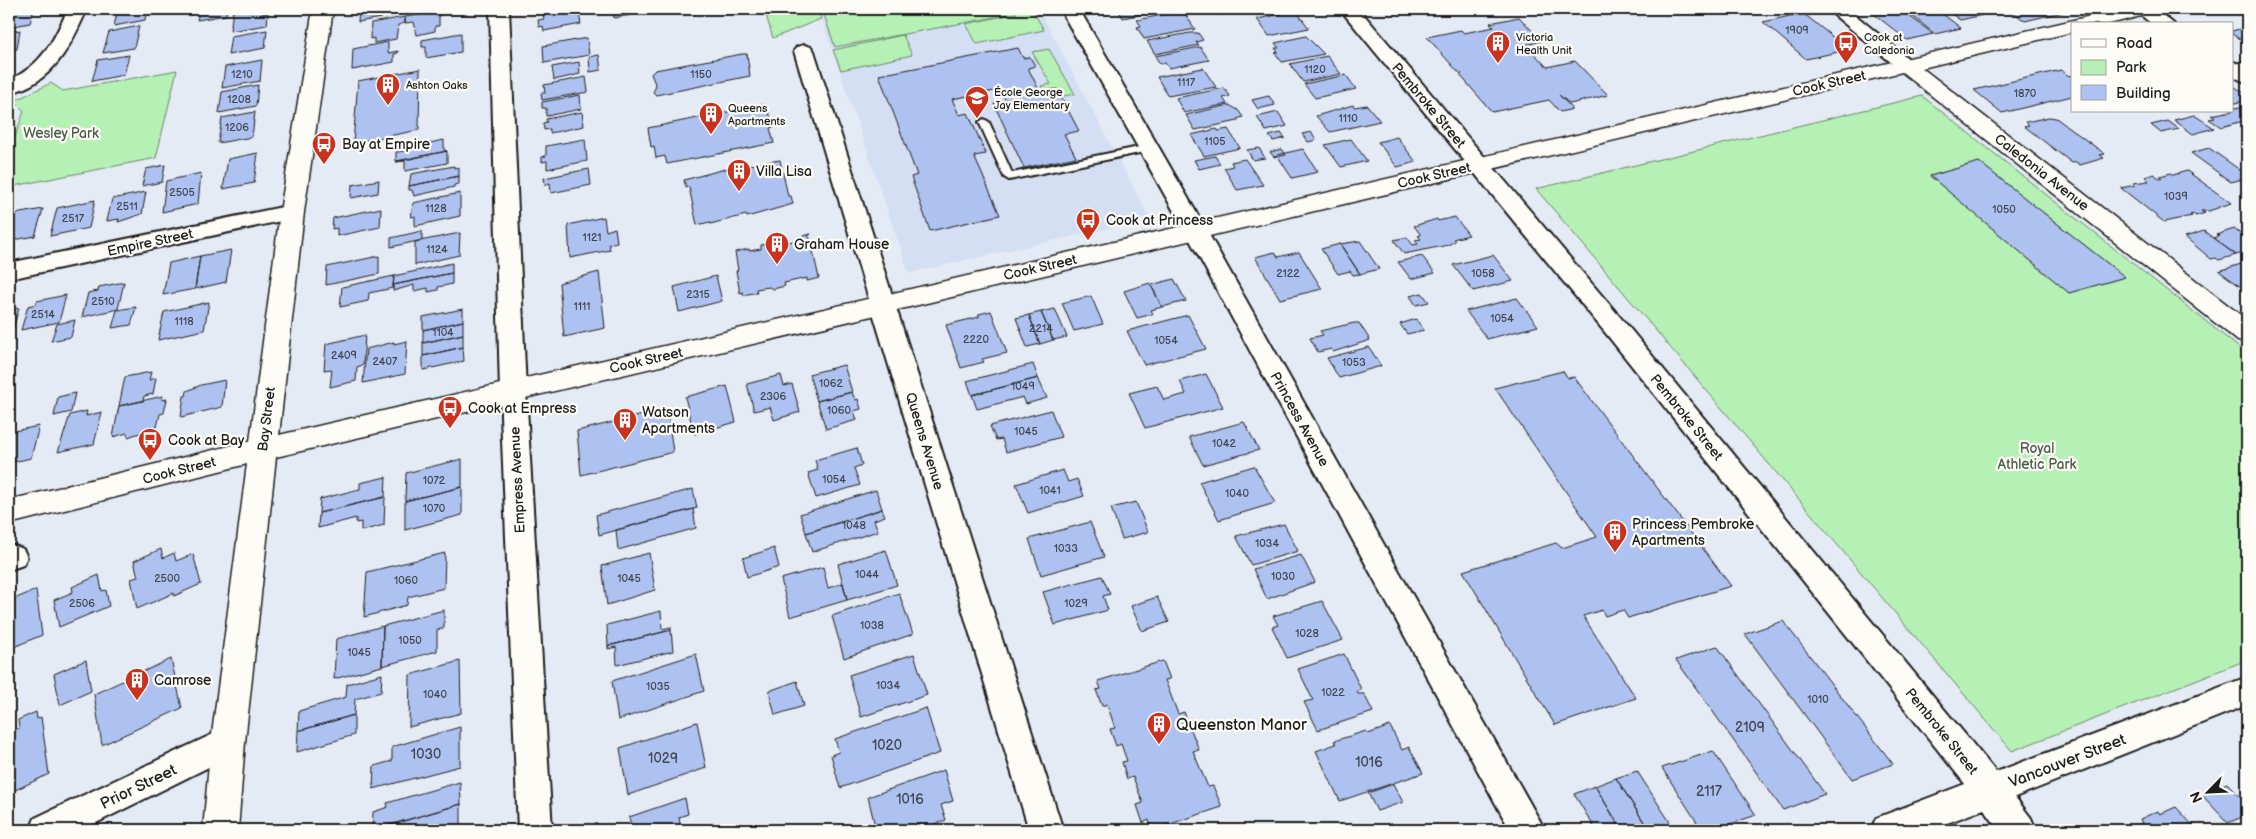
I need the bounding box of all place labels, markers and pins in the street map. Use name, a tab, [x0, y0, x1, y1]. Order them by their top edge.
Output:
building icon: Victoria Health Unit	[1485, 30, 1511, 64]
bus stop icon: Cook at Caledonia	[1833, 30, 1859, 64]
place label: Victoria Health Unit	[1516, 31, 1573, 57]
place label: Cook at Caledonia	[1864, 31, 1915, 57]
building icon: Ashton Oaks	[375, 72, 401, 106]
place label: Ashton Oaks	[406, 79, 468, 92]
school or university icon: École George Jay Elementary	[964, 85, 990, 119]
place label: École George Jay Elementary	[994, 85, 1070, 112]
building icon: Queens Apartments	[698, 101, 724, 135]
place label: Queens Apartments	[728, 102, 786, 128]
bus stop icon: Bay at Empire	[311, 131, 337, 165]
place label: Bay at Empire	[342, 136, 430, 153]
building icon: Villa Lisa	[726, 158, 752, 192]
place label: Villa Lisa	[756, 163, 812, 180]
bus stop icon: Cook at Princess	[1075, 207, 1101, 241]
place label: Cook at Princess	[1106, 212, 1213, 229]
building icon: Graham House	[764, 231, 790, 265]
place label: Graham House	[794, 236, 889, 253]
bus stop icon: Cook at Empress	[437, 395, 463, 429]
place label: Cook at Empress	[468, 400, 576, 417]
place label: Watson Apartments	[642, 404, 715, 437]
building icon: Watson Apartments	[612, 407, 638, 441]
bus stop icon: Cook at Bay	[137, 427, 163, 461]
place label: Cook at Bay	[168, 432, 245, 449]
place label: Princess Pembroke Apartments	[1632, 516, 1754, 549]
building icon: Princess Pembroke Apartments	[1602, 519, 1628, 553]
building icon: Camrose	[124, 667, 150, 701]
place label: Camrose	[154, 672, 211, 689]
building icon: Queenston Manor	[1146, 711, 1172, 745]
place label: Queenston Manor	[1176, 716, 1307, 735]

